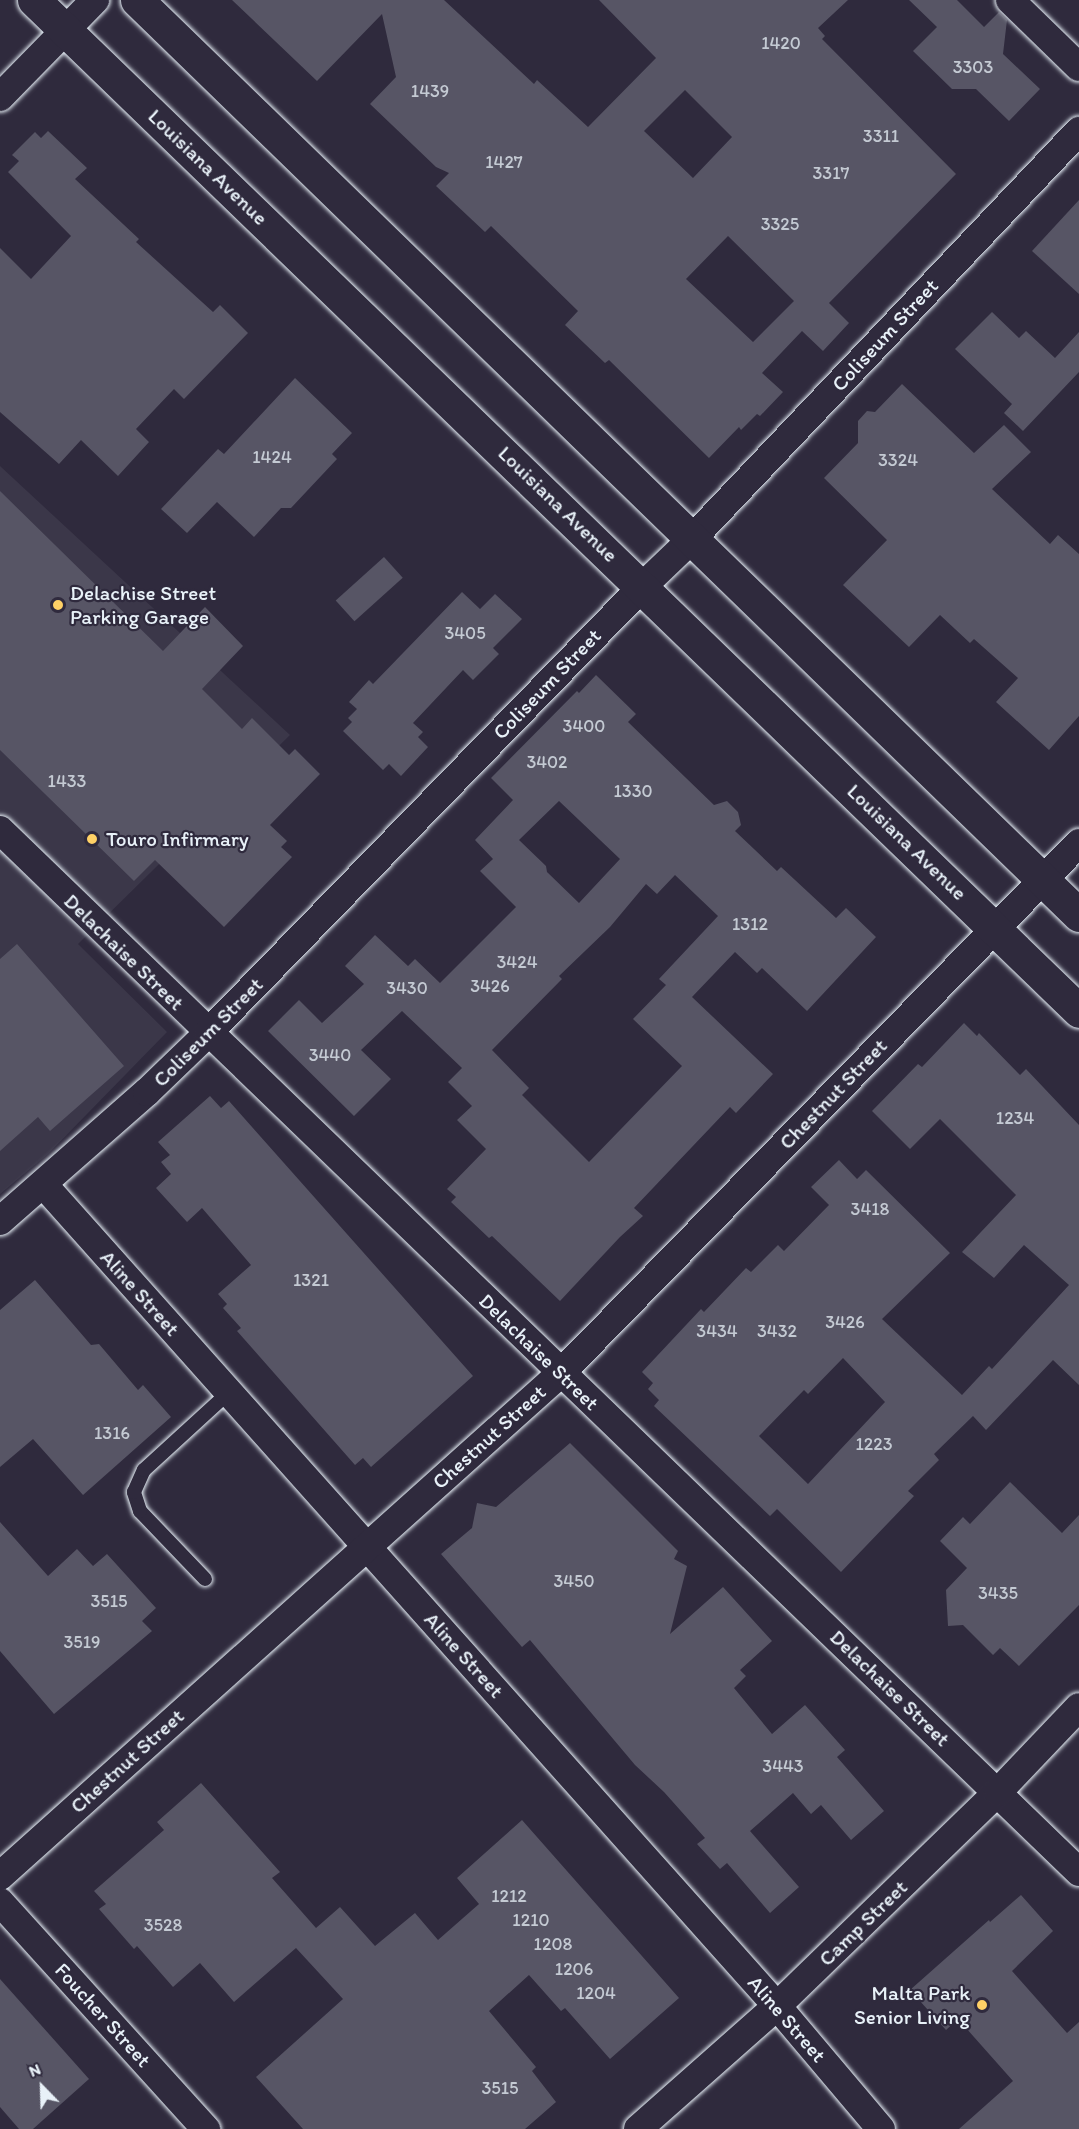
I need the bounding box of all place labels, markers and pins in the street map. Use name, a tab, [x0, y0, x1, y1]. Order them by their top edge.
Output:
place label: Delachise Street Parking Garage	[70, 580, 216, 630]
marker: Delachise Street Parking Garage	[51, 598, 65, 612]
place label: Touro Infirmary	[106, 826, 249, 852]
marker: Touro Infirmary	[83, 830, 101, 848]
place label: Malta Park Senior Living	[855, 1980, 970, 2030]
marker: Malta Park Senior Living	[975, 1998, 989, 2012]

